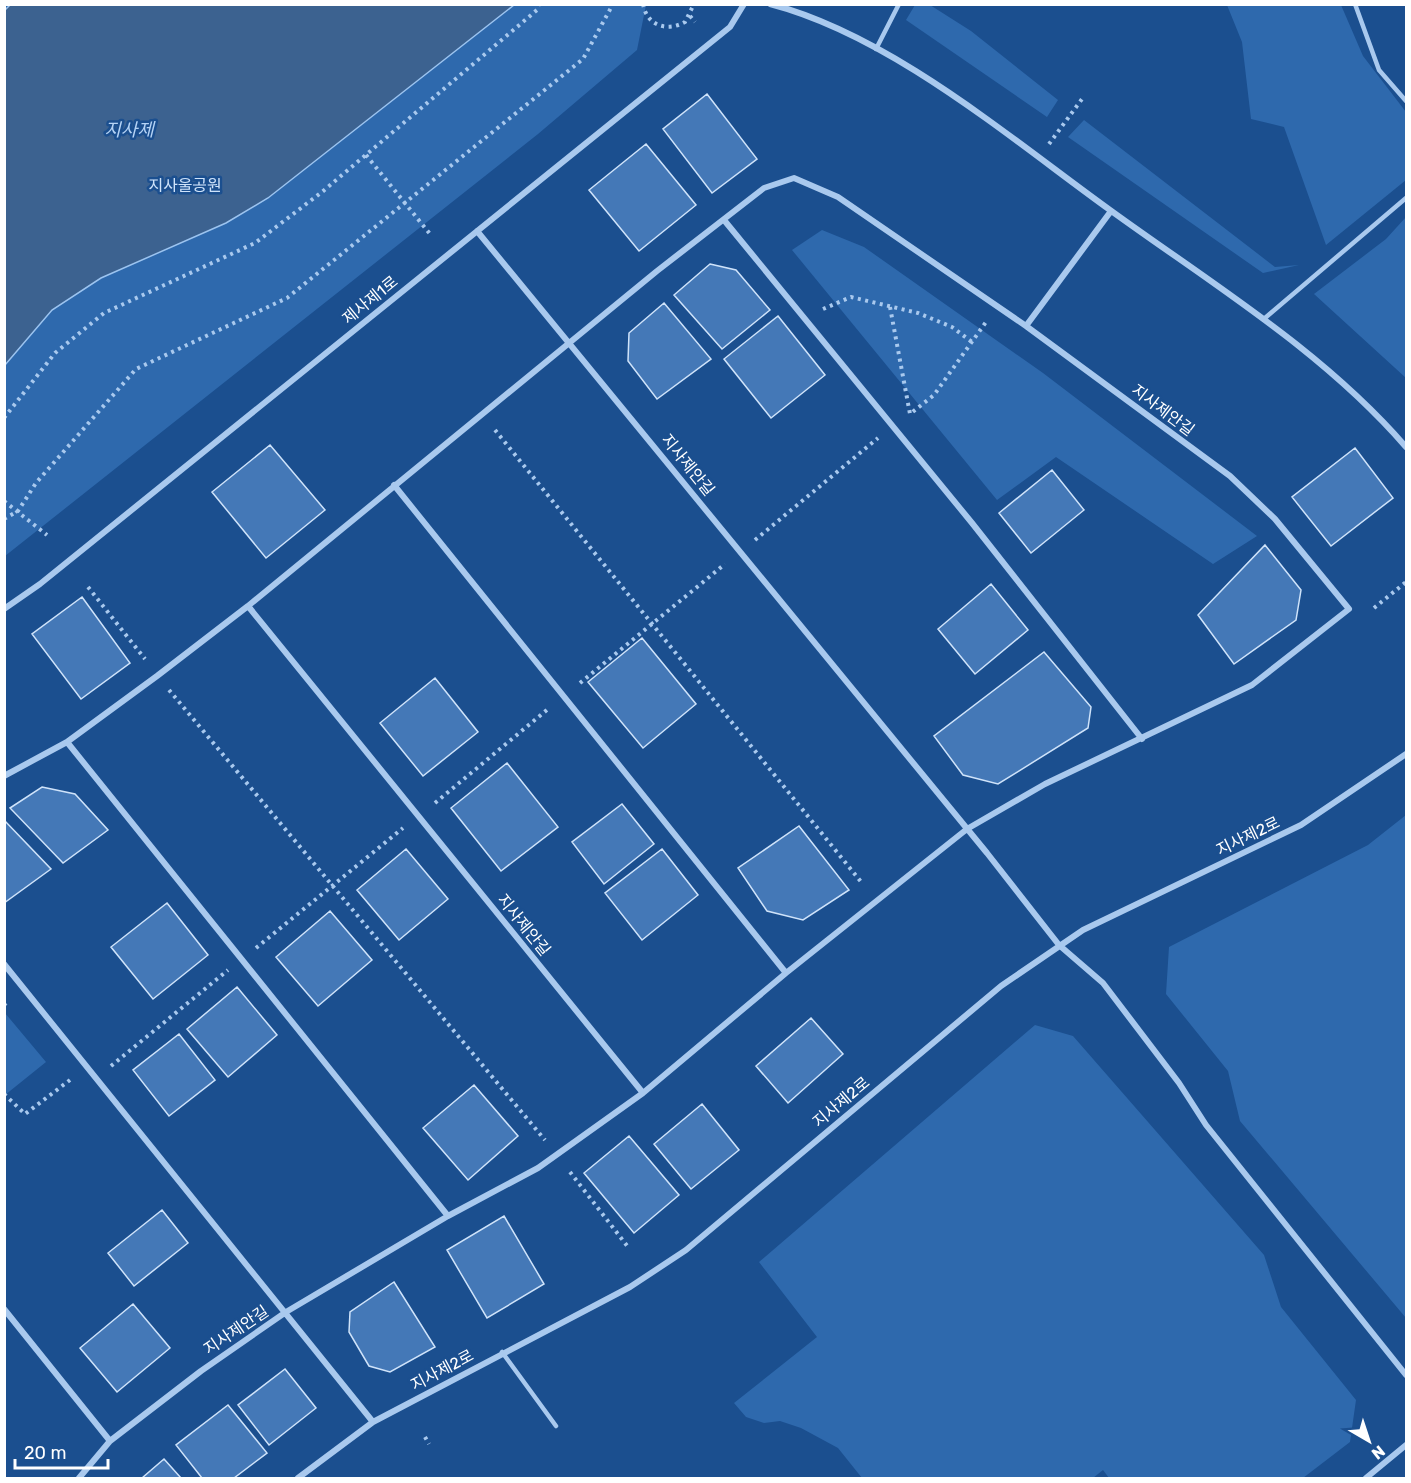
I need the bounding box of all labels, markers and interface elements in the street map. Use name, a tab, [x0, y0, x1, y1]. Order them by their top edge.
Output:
water label: 지사제	[104, 119, 156, 141]
park label: 지사울공원	[148, 176, 222, 195]
street label: 제사제1로	[338, 272, 402, 328]
street label: 지사제안길	[1128, 380, 1198, 440]
street label: 지사제안길	[657, 430, 719, 500]
street label: 지사제2로	[1213, 812, 1283, 860]
street label: 지사제안길	[493, 890, 555, 960]
street label: 지사제2로	[809, 1073, 873, 1131]
street label: 지사제안길	[200, 1302, 272, 1358]
street label: 지사제2로	[407, 1345, 477, 1394]
north arrow	[1339, 1411, 1399, 1471]
scale bar	[15, 1432, 108, 1470]
text: N	[1368, 1441, 1389, 1463]
text: 20 m	[24, 1442, 66, 1464]

